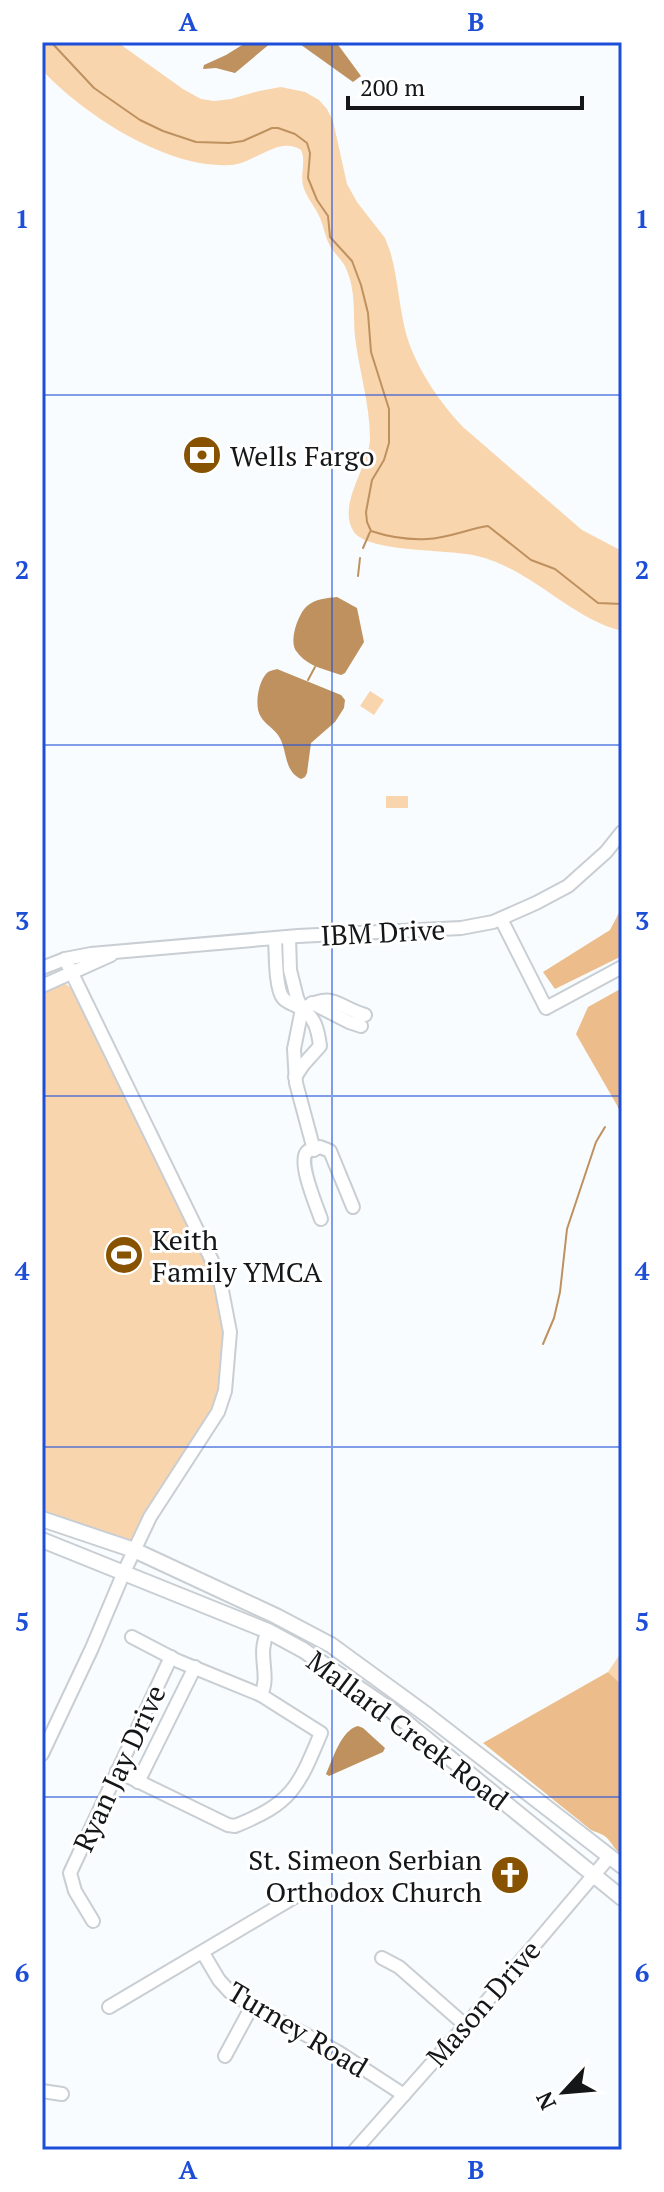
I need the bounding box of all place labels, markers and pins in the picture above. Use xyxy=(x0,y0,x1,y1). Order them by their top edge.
bank icon: Wells Fargo xyxy=(181,434,223,476)
place label: Wells Fargo xyxy=(230,437,375,474)
place label: Keith Family YMCA xyxy=(152,1221,323,1290)
sports icon: Keith Family YMCA xyxy=(103,1234,145,1276)
place label: St. Simeon Serbian Orthodox Church xyxy=(248,1841,482,1910)
church icon: St. Simeon Serbian Orthodox Church xyxy=(489,1854,531,1896)

